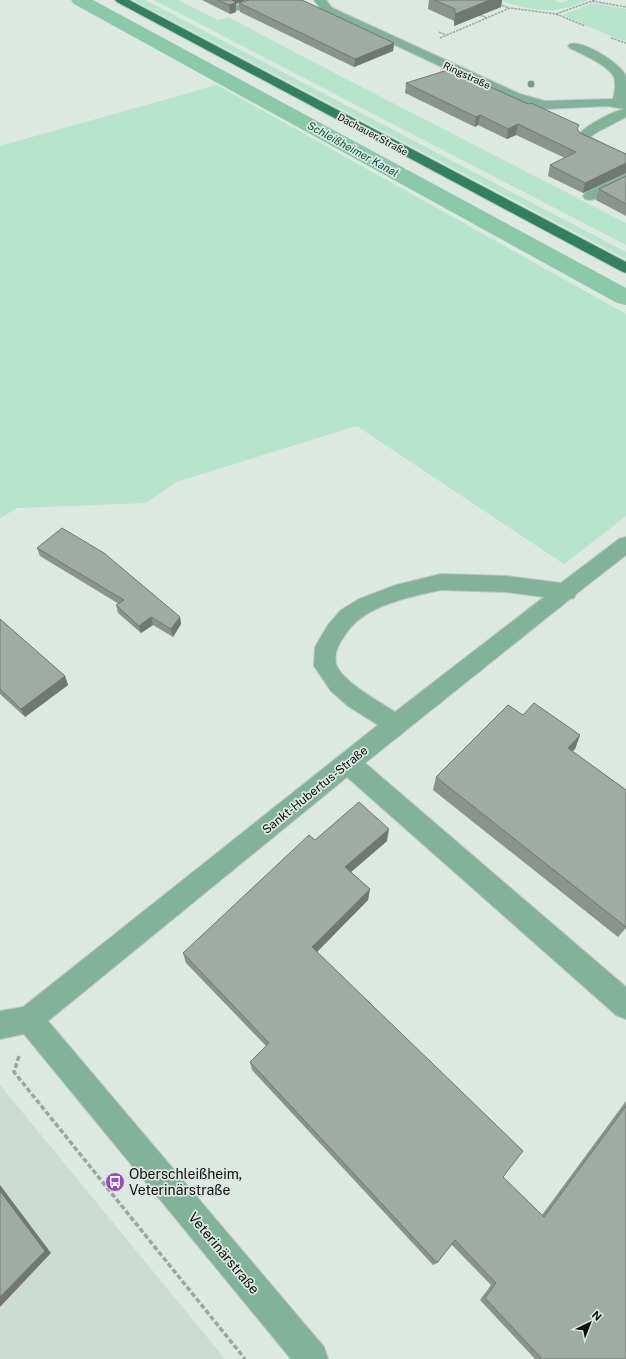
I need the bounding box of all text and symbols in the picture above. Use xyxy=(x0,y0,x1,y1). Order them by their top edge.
street label: Ringstraße xyxy=(441,59,493,91)
street label: Dachauer Straße xyxy=(336,110,411,158)
water label: Schleißheimer Kanal xyxy=(305,119,401,179)
street label: Sankt-Hubertus-Straße xyxy=(259,743,371,837)
place label: Oberschleißheim, Veterinärstraße xyxy=(129,1166,242,1198)
bus stop icon: Oberschleißheim, Veterinärstraße xyxy=(104,1171,126,1193)
street label: Veterinärstraße xyxy=(185,1209,263,1297)
north arrow xyxy=(570,1303,610,1343)
text: N xyxy=(590,1308,604,1323)

